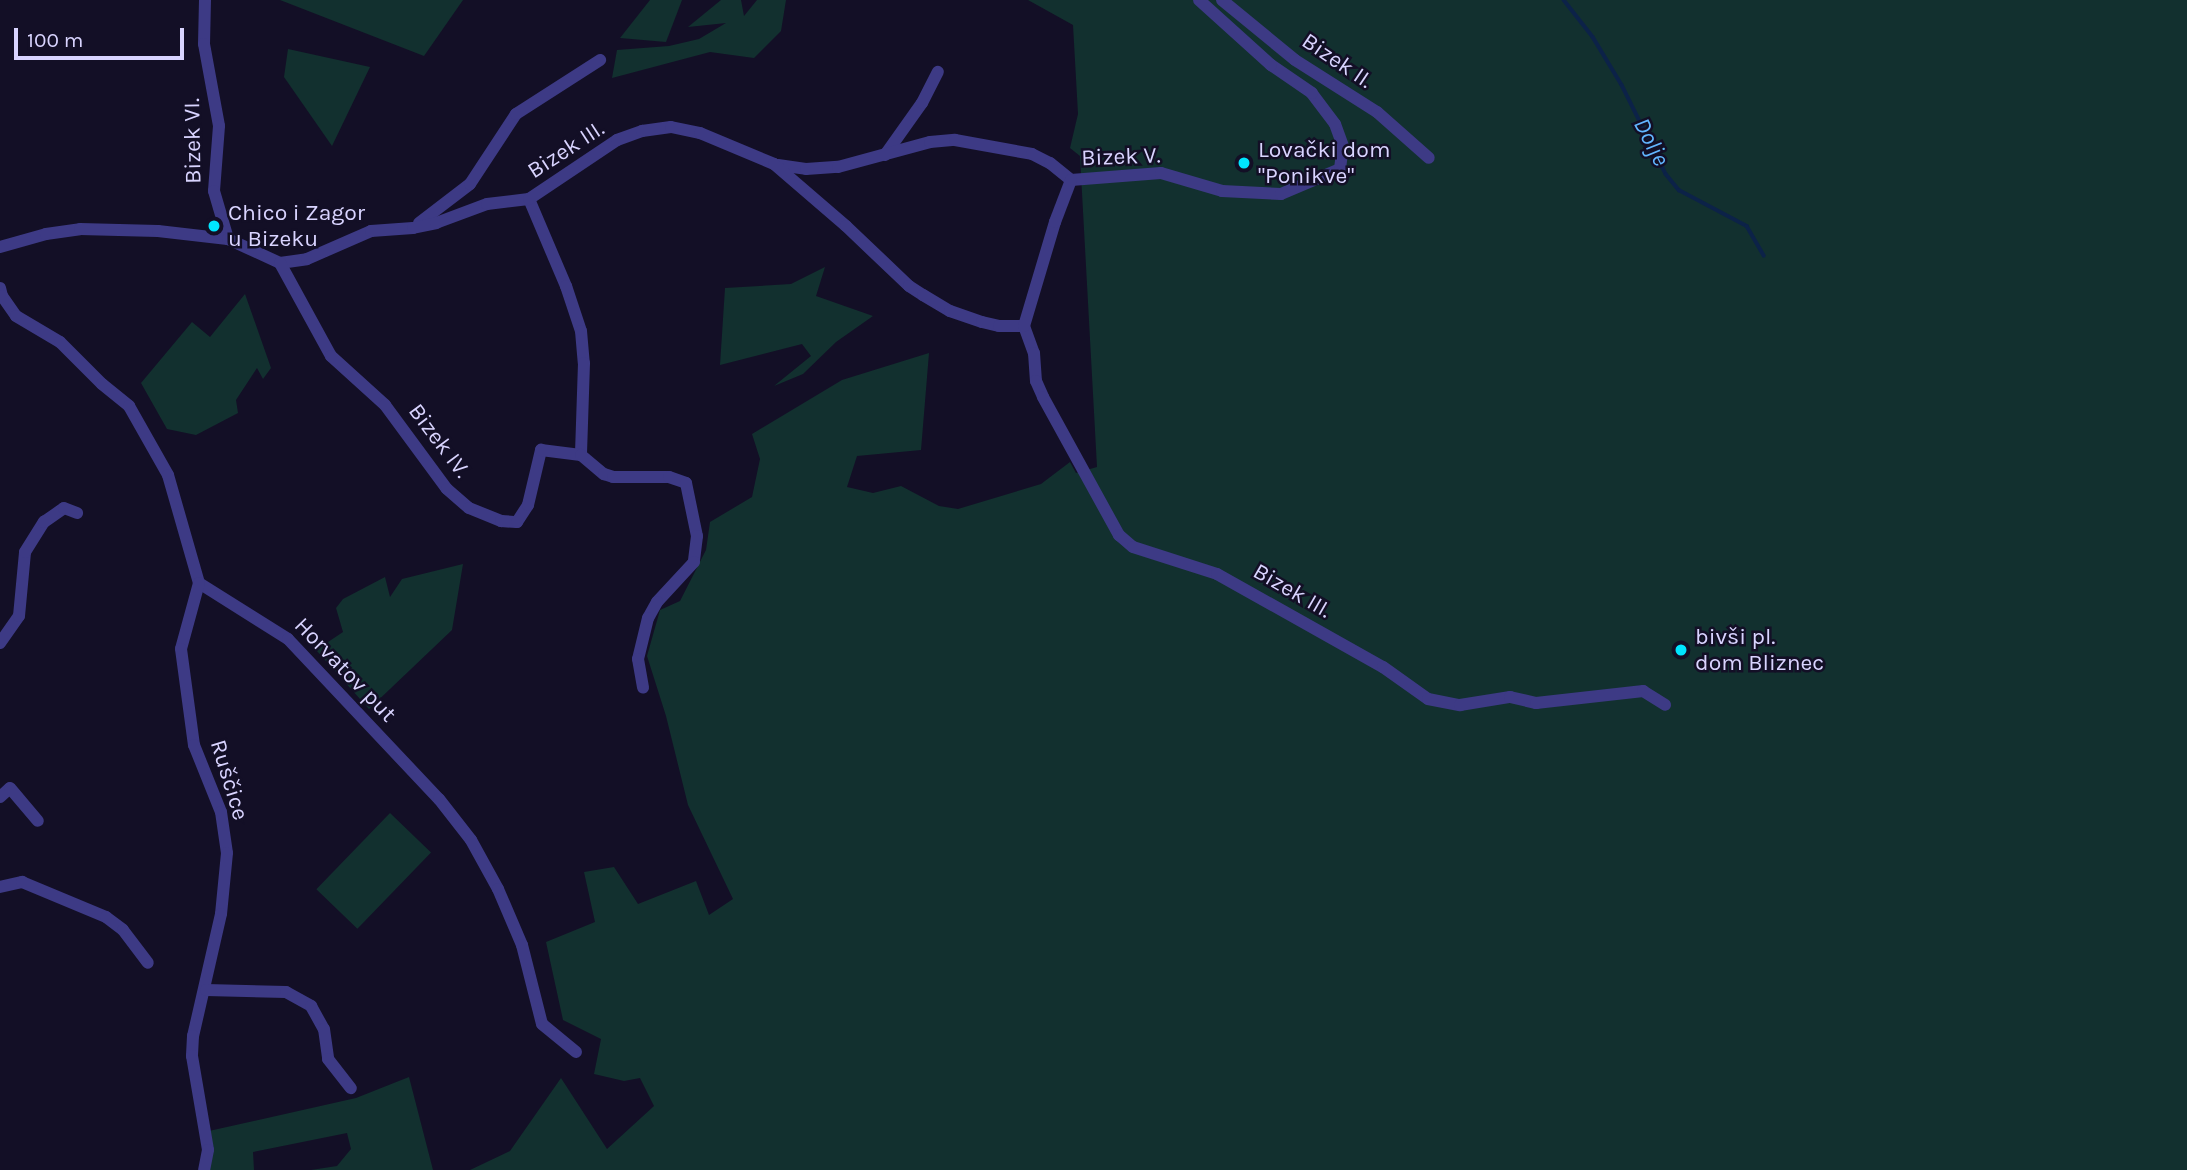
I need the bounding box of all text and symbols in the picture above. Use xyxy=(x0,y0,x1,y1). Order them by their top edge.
scale bar xyxy=(18,14,187,58)
street label: Bizek II. xyxy=(1296,27,1378,95)
text: 100 m xyxy=(27,28,84,52)
street label: Bizek VI. xyxy=(178,98,208,184)
water label: Dolje xyxy=(1627,113,1675,171)
street label: Bizek III. xyxy=(523,115,609,185)
place label: Lovački dom "Ponikve" xyxy=(1258,136,1390,190)
street label: Bizek V. xyxy=(1081,142,1161,172)
marker: Lovački dom "Ponikve" xyxy=(1236,155,1252,171)
place label: Chico i Zagor u Bizeku xyxy=(228,199,365,253)
marker: Chico i Zagor u Bizeku xyxy=(206,218,222,234)
street label: Bizek IV. xyxy=(402,398,476,484)
street label: Bizek III. xyxy=(1248,558,1336,624)
street label: Horvatov put xyxy=(288,612,402,728)
place label: bivši pl. dom Bliznec xyxy=(1695,623,1824,677)
marker: bivši pl. dom Bliznec xyxy=(1673,642,1689,658)
street label: Ruščice xyxy=(204,737,254,823)

